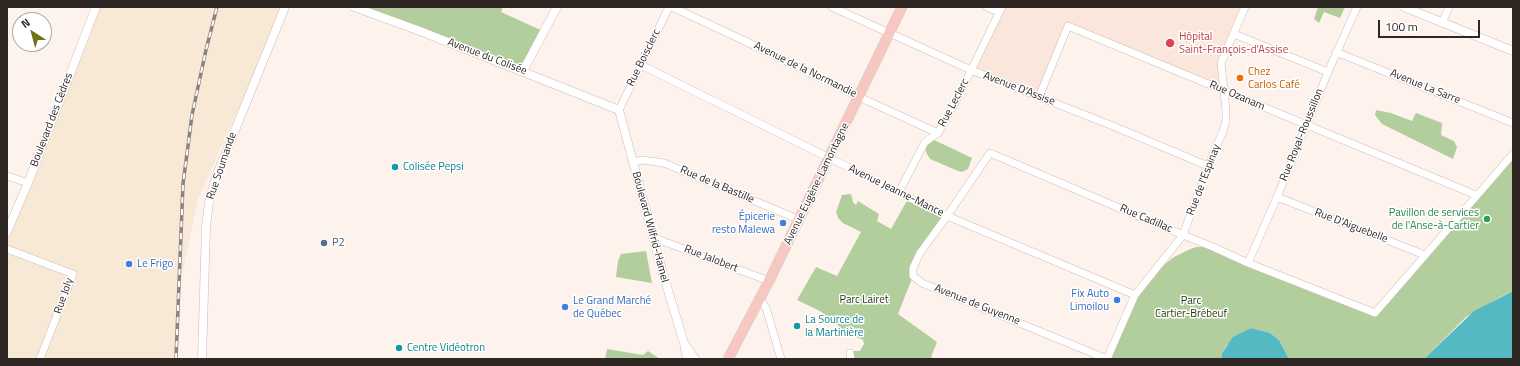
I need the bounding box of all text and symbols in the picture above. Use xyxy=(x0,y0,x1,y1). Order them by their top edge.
north arrow xyxy=(12,12,52,52)
scale bar xyxy=(1380,12,1482,38)
text: N xyxy=(18,14,33,32)
text: 100 m xyxy=(1385,17,1418,36)
street label: Rue Boisclerc xyxy=(624,27,664,89)
place label: Hôpital Saint-François-d'Assise xyxy=(1179,30,1288,56)
street label: Avenue du Colisée xyxy=(446,36,528,78)
marker: Hôpital Saint-François-d'Assise xyxy=(1164,37,1176,49)
street label: Avenue de la Normandie xyxy=(752,39,858,101)
place label: Chez Carlos Café xyxy=(1248,65,1300,91)
street label: Avenue La Sarre xyxy=(1388,67,1462,107)
street label: Avenue D'Assise xyxy=(981,69,1057,109)
street label: Boulevard des Cèdres xyxy=(28,71,76,169)
marker: Chez Carlos Café xyxy=(1235,73,1245,83)
street label: Rue Leclerc xyxy=(936,77,972,129)
street label: Rue Ozanam xyxy=(1207,78,1267,114)
street label: Rue Royal-Roussillon xyxy=(1277,87,1327,183)
street label: Avenue Eugène-Lamontagne xyxy=(782,121,852,247)
street label: Rue Soumande xyxy=(204,131,240,201)
street label: Rue de l'Espinay xyxy=(1184,143,1224,217)
place label: Colisée Pepsi xyxy=(403,160,464,174)
marker: Colisée Pepsi xyxy=(390,162,400,172)
street label: Avenue Jeanne-Mance xyxy=(846,162,946,220)
street label: Rue de la Bastille xyxy=(678,163,756,207)
street label: Boulevard Wilfrid-Hamel xyxy=(629,170,671,284)
street label: Rue Cadillac xyxy=(1118,202,1174,236)
street label: Rue D'Aiguebelle xyxy=(1312,206,1390,246)
place label: Pavillon de services de l'Anse-à-Cartier xyxy=(1389,206,1479,232)
place label: Épicerie resto Malewa xyxy=(712,210,775,236)
marker: Pavillon de services de l'Anse-à-Cartier xyxy=(1482,214,1492,224)
marker: Épicerie resto Malewa xyxy=(778,218,788,228)
place label: P2 xyxy=(332,236,345,250)
marker: P2 xyxy=(319,238,329,248)
street label: Rue Jalobert xyxy=(682,243,740,275)
place label: Le Frigo xyxy=(137,257,173,271)
marker: Le Frigo xyxy=(124,259,134,269)
street label: Rue Joly xyxy=(52,276,76,316)
street label: Avenue de Guyenne xyxy=(932,282,1022,328)
place label: Fix Auto Limoilou xyxy=(1070,287,1109,313)
park label: Parc Lairet xyxy=(839,293,889,307)
place label: Le Grand Marché de Québec xyxy=(573,294,651,320)
park label: Parc Cartier-Brébeuf xyxy=(1155,294,1227,320)
marker: Fix Auto Limoilou xyxy=(1112,295,1122,305)
marker: Le Grand Marché de Québec xyxy=(560,302,570,312)
place label: La Source de la Martinière xyxy=(805,313,864,339)
marker: La Source de la Martinière xyxy=(792,321,802,331)
place label: Centre Vidéotron xyxy=(407,341,485,355)
marker: Centre Vidéotron xyxy=(394,343,404,353)

